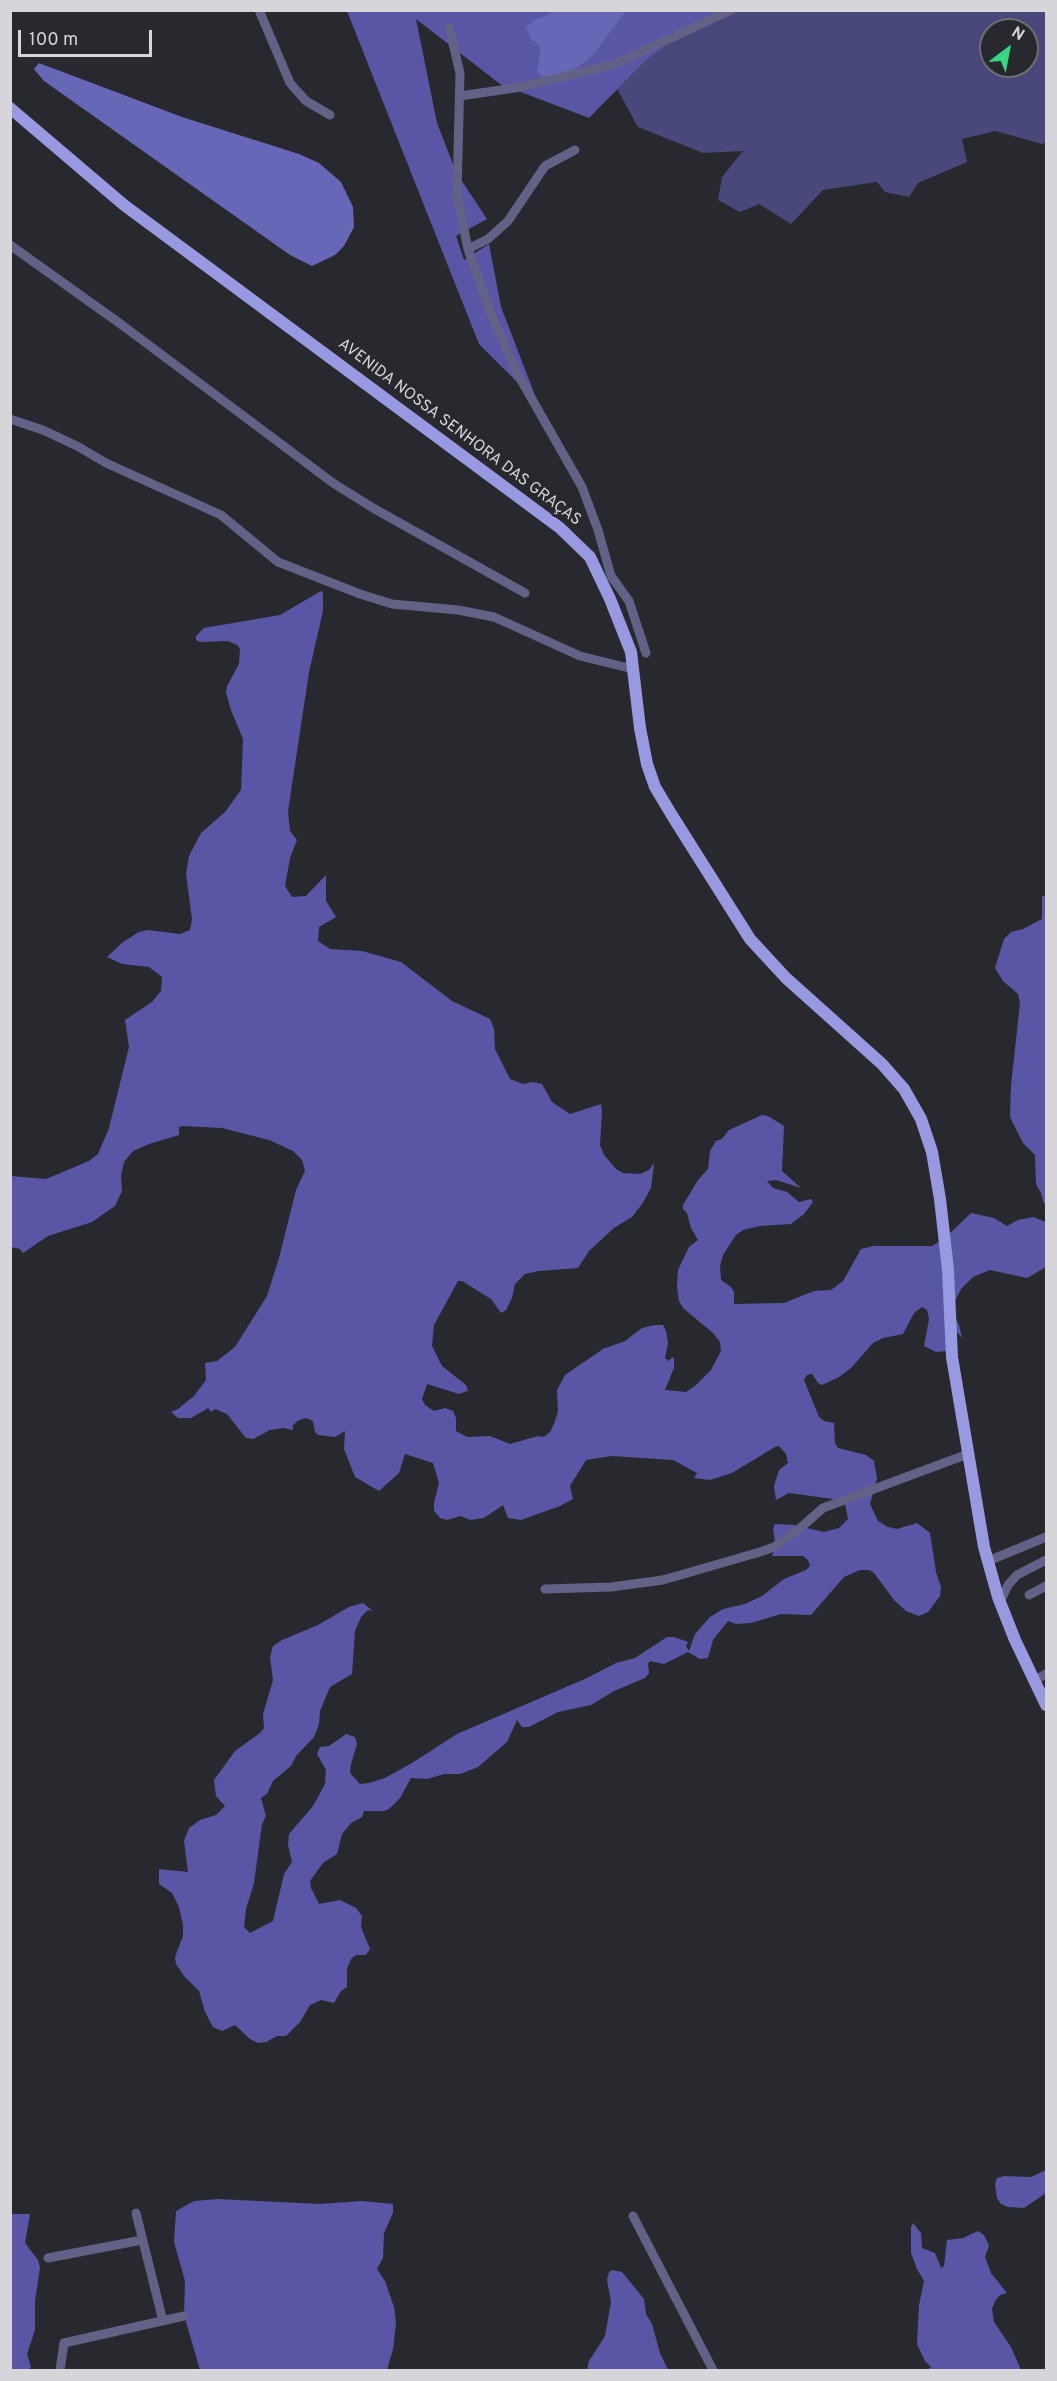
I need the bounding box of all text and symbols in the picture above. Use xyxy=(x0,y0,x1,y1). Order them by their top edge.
scale bar xyxy=(21,18,154,56)
north arrow xyxy=(979,18,1039,78)
text: N xyxy=(1007,23,1028,46)
text: 100 m xyxy=(29,29,78,52)
street label: AVENIDA NOSSA SENHORA DAS GRAÇAS xyxy=(334,335,584,531)

